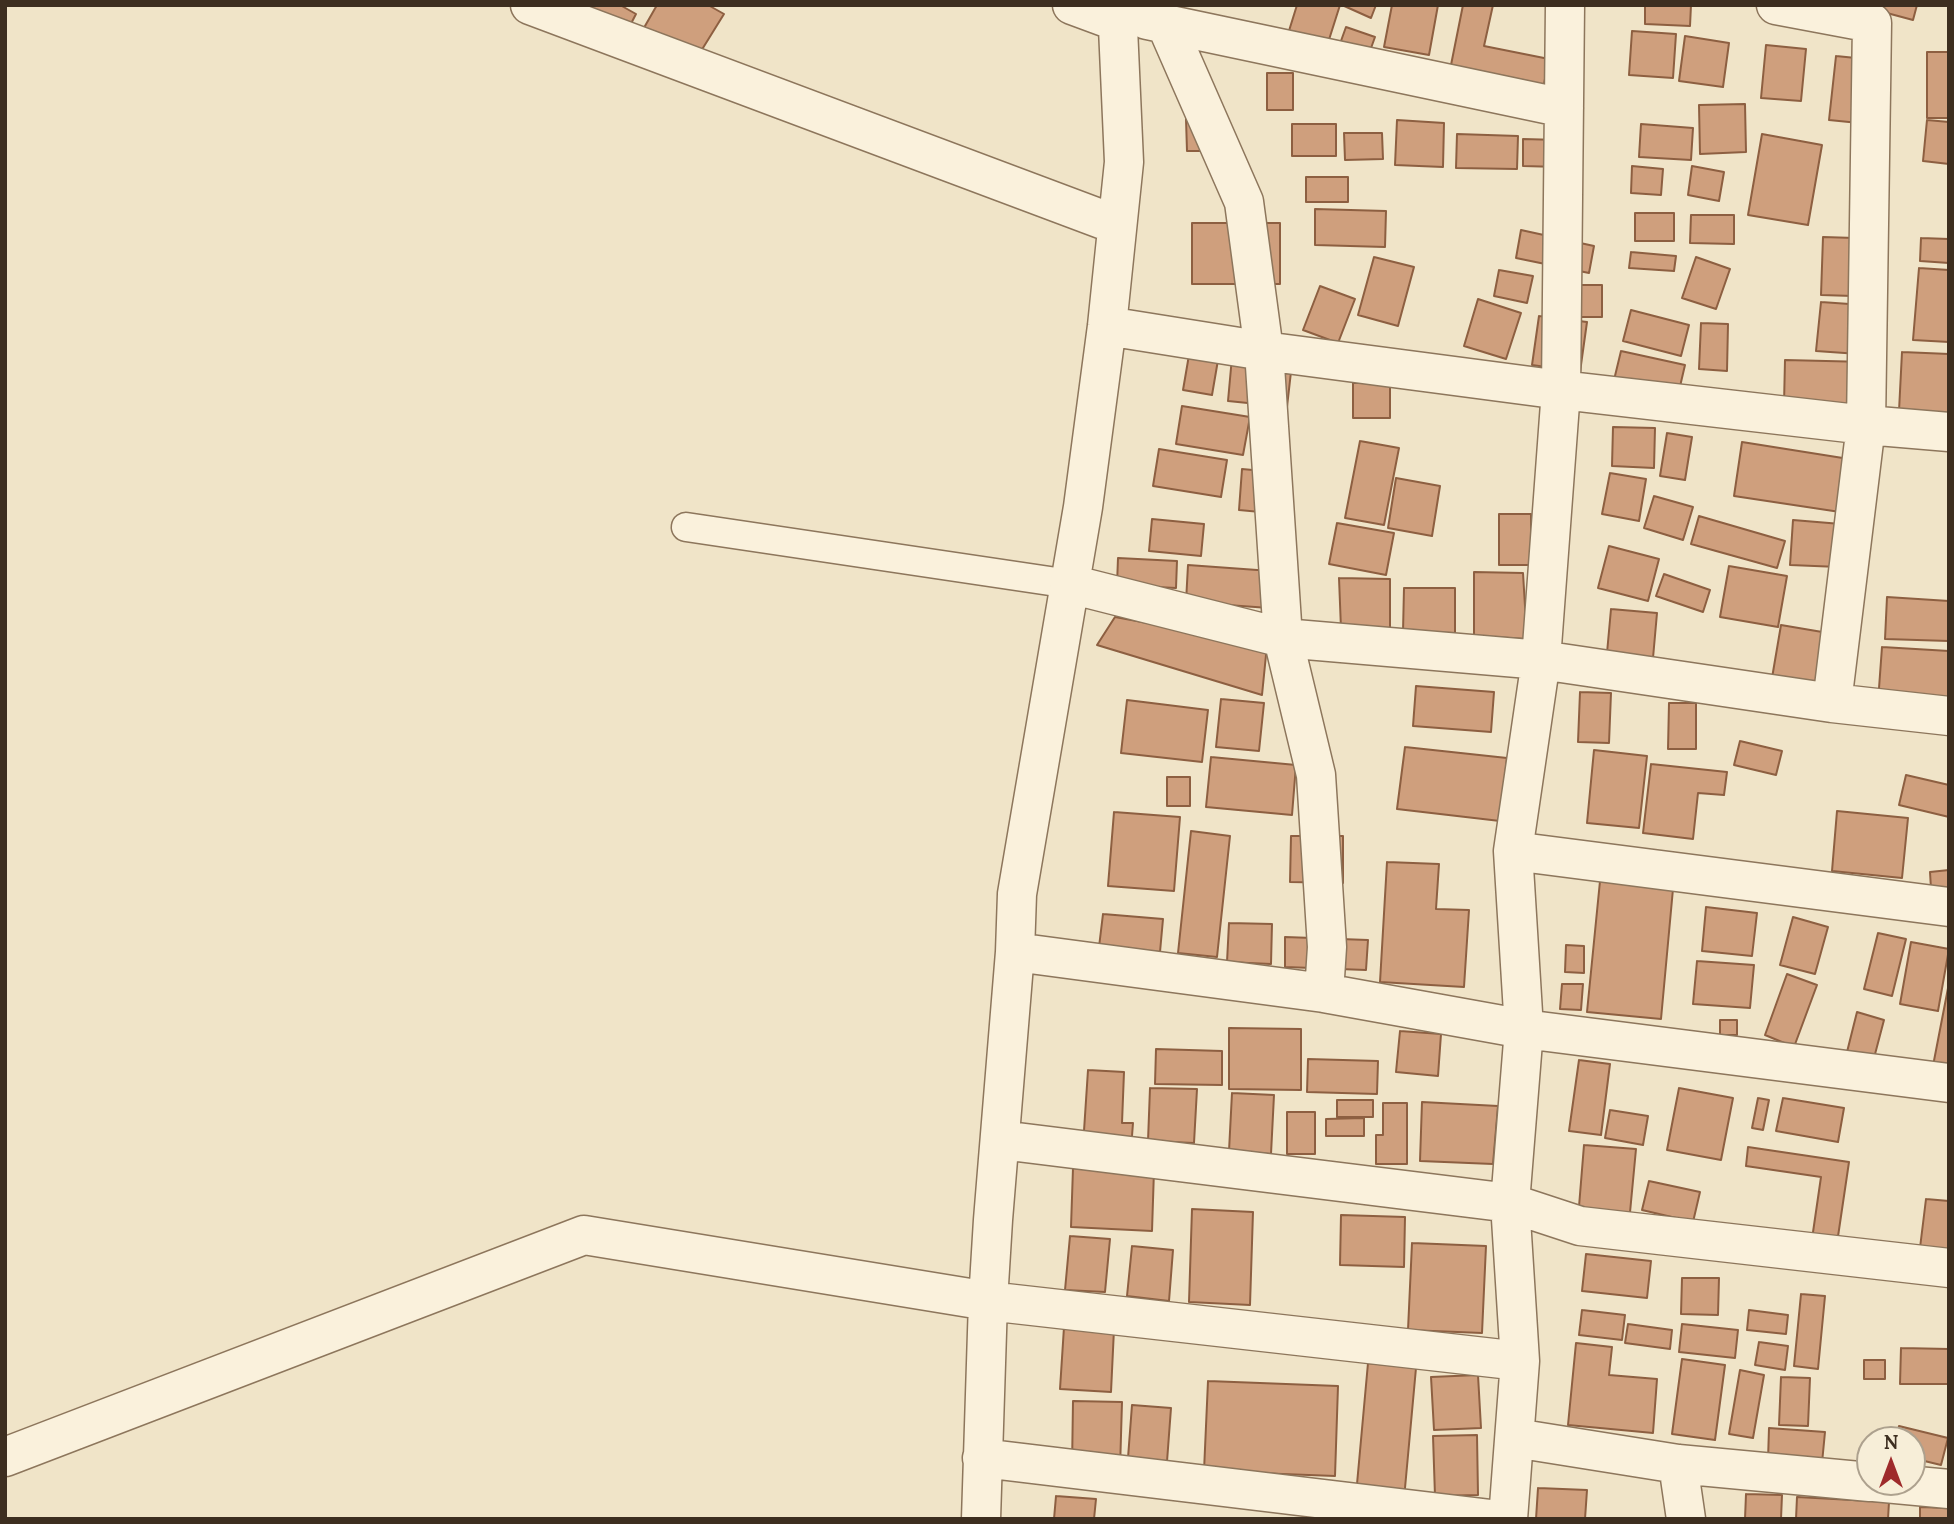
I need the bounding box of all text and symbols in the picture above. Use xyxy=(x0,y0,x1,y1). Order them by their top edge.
north arrow xyxy=(1856,1426,1926,1496)
text: N xyxy=(1884,1430,1898,1454)

